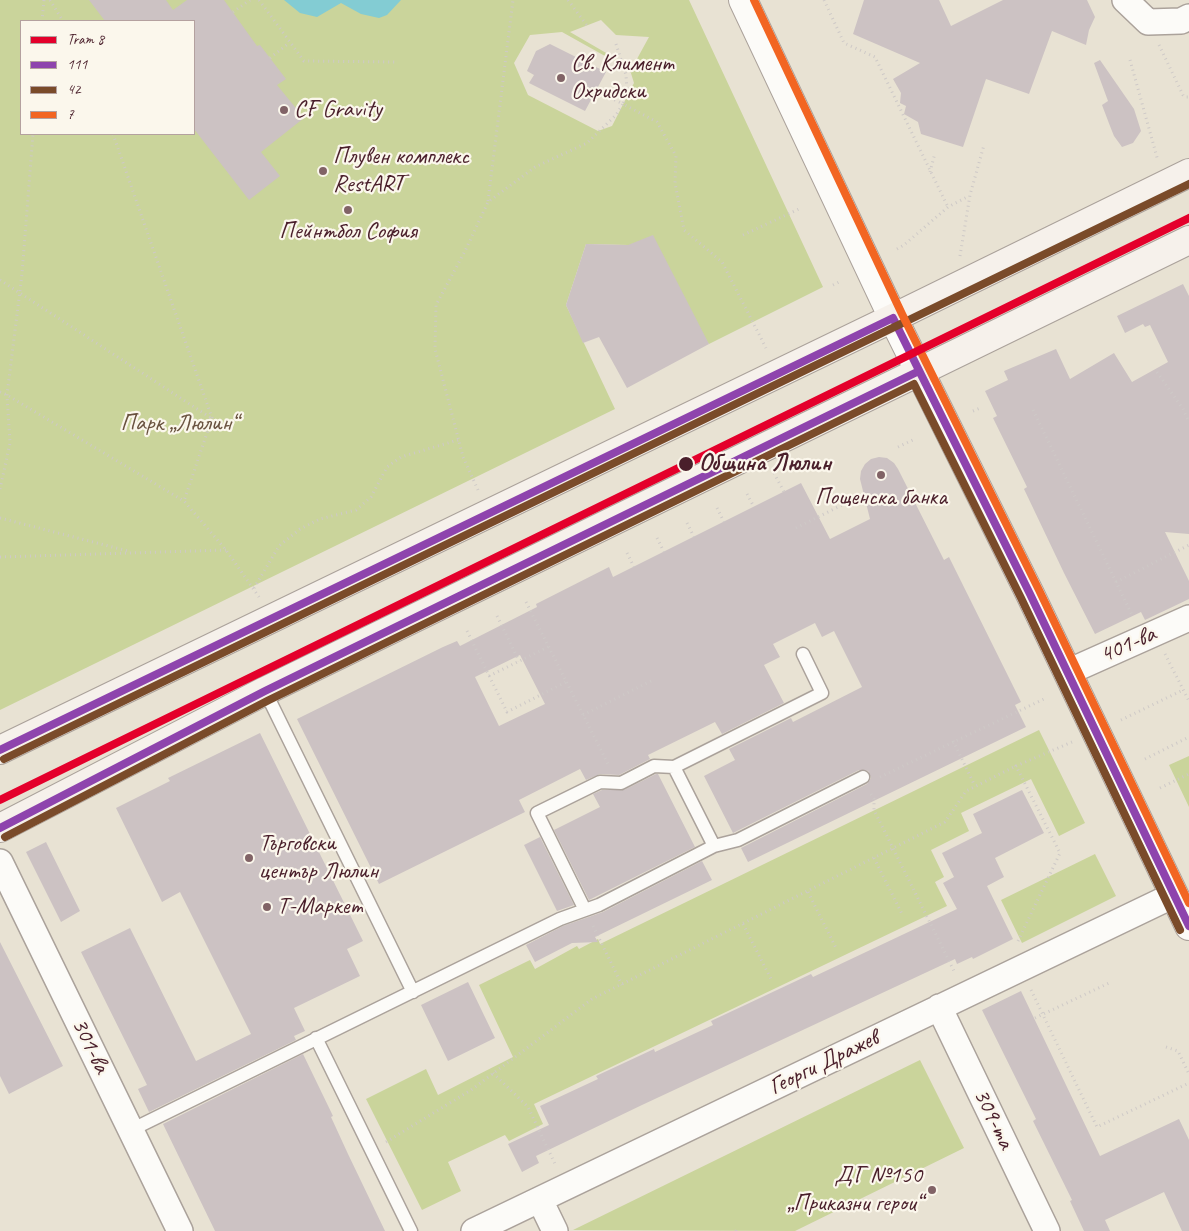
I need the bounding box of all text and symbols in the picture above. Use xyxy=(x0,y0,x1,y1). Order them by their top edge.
legend xyxy=(20,20,195,135)
text: Tram 8 xyxy=(67,30,104,49)
place label: Св. Климент Охридски xyxy=(571,50,673,106)
text: 111 xyxy=(67,55,87,74)
marker: Св. Климент Охридски xyxy=(555,72,567,84)
text: 42 xyxy=(67,80,81,99)
place label: CF Gravity xyxy=(294,96,382,124)
marker: CF Gravity xyxy=(278,104,290,116)
text: 7 xyxy=(67,105,74,124)
place label: Плувен комплекс RestART xyxy=(333,143,469,199)
marker: Плувен комплекс RestART xyxy=(317,165,329,177)
marker: Пейнтбол София xyxy=(342,204,354,216)
place label: Пейнтбол София xyxy=(279,218,417,246)
park label: Парк „Люлин“ xyxy=(121,410,237,438)
place label: Община Люлин xyxy=(699,450,831,478)
marker: Община Люлин xyxy=(677,455,695,473)
marker: Пощенска банка xyxy=(875,469,887,481)
place label: Пощенска банка xyxy=(815,484,947,512)
street label: 401-ва xyxy=(1096,620,1160,670)
place label: Търговски център Люлин xyxy=(259,830,378,886)
marker: Търговски център Люлин xyxy=(243,852,255,864)
place label: Т-Маркет xyxy=(277,893,363,921)
marker: Т-Маркет xyxy=(261,901,273,913)
street label: 301-ва xyxy=(64,1014,116,1078)
street label: Георги Дражев xyxy=(765,1024,883,1102)
street label: 309-та xyxy=(966,1084,1020,1154)
place label: ДГ №150 „Приказни герои“ xyxy=(787,1162,922,1218)
marker: ДГ №150 „Приказни герои“ xyxy=(926,1184,938,1196)

